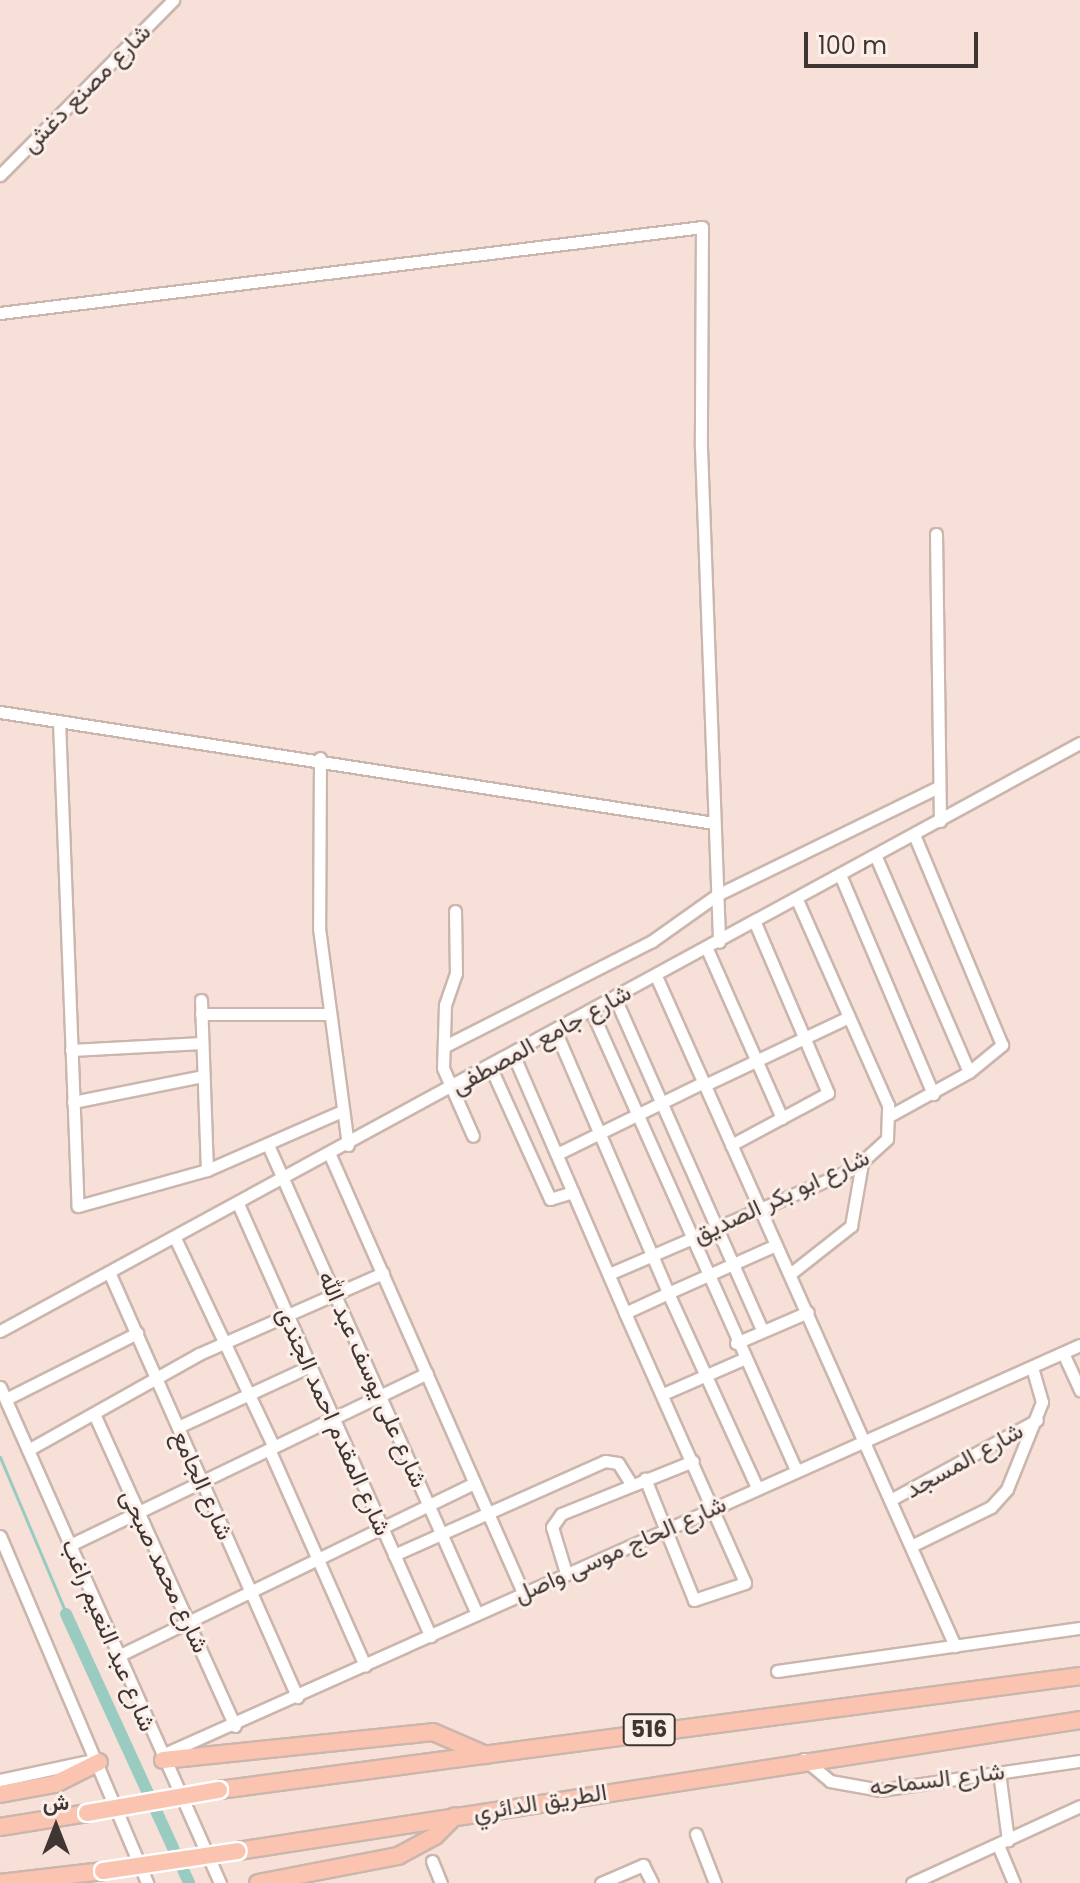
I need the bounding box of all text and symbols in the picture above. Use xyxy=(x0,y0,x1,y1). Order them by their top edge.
scale bar xyxy=(808,16,982,66)
street label: شارع مصنع دغش xyxy=(15,17,157,159)
text: 100 m xyxy=(818,29,887,62)
street label: شارع جامع المصطفى xyxy=(446,978,636,1100)
street label: شارع ابو بكر الصديق xyxy=(688,1143,874,1249)
street label: شارع على يوسف عبد الله xyxy=(312,1266,434,1492)
street label: شارع المقدم احمد الجندى xyxy=(271,1302,397,1540)
street label: شارع المسجد xyxy=(900,1416,1028,1504)
street label: شارع الجامع xyxy=(166,1426,240,1544)
street label: شارع محمد صبحى xyxy=(115,1485,215,1657)
street label: شارع الحاج موسى واصل xyxy=(510,1489,730,1609)
street label: شارع عبد النعيم راغب xyxy=(55,1534,163,1736)
road number: 516 xyxy=(621,1712,677,1748)
street label: شارع السماحه xyxy=(868,1756,1006,1802)
street label: الطريق الدائري xyxy=(471,1777,609,1827)
north arrow xyxy=(16,1787,96,1867)
text: ش xyxy=(43,1787,69,1818)

